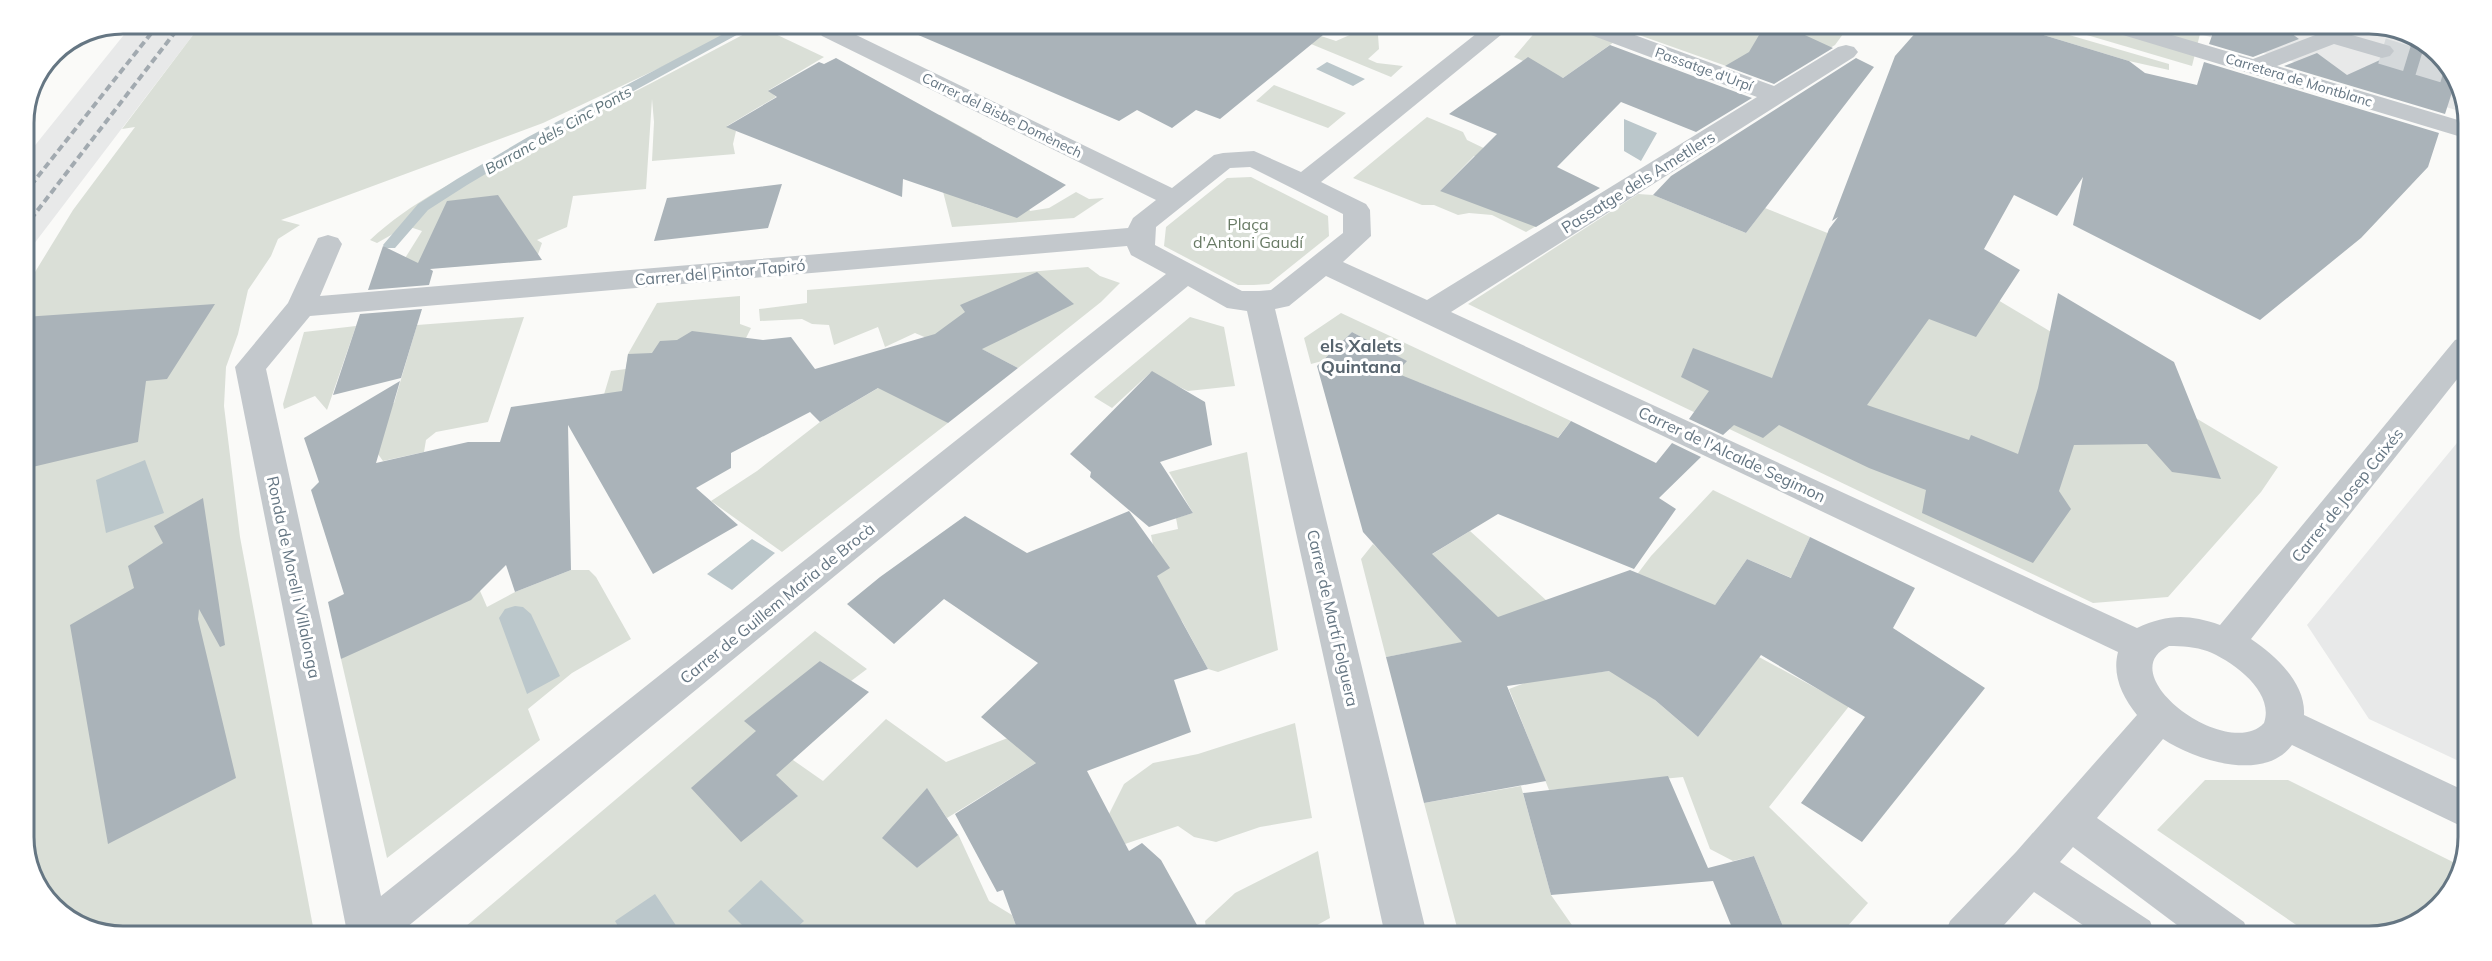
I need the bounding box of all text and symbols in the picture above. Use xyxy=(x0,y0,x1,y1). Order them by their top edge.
street label: Passatge d'Urpí xyxy=(1653,43,1756,95)
street label: Carretera de Montblanc xyxy=(2223,49,2375,111)
street label: Carrer del Bisbe Domènech xyxy=(919,68,1085,162)
water label: Barranc dels Cinc Ponts xyxy=(481,82,635,178)
street label: Passatge dels Ametllers xyxy=(1557,126,1719,238)
park label: Plaça d'Antoni Gaudí xyxy=(1193,214,1304,252)
street label: Carrer del Pintor Tapiró xyxy=(634,255,806,289)
district label: els Xalets Quintana xyxy=(1320,334,1402,378)
street label: Carrer de l'Alcalde Segimon xyxy=(1635,402,1829,506)
street label: Carrer de Josep Caixés xyxy=(2287,424,2407,566)
street label: Ronda de Morell i Villalonga xyxy=(263,474,325,680)
street label: Carrer de Guillem Maria de Brocà xyxy=(676,518,878,688)
street label: Carrer de Martí Folguera xyxy=(1303,528,1363,708)

